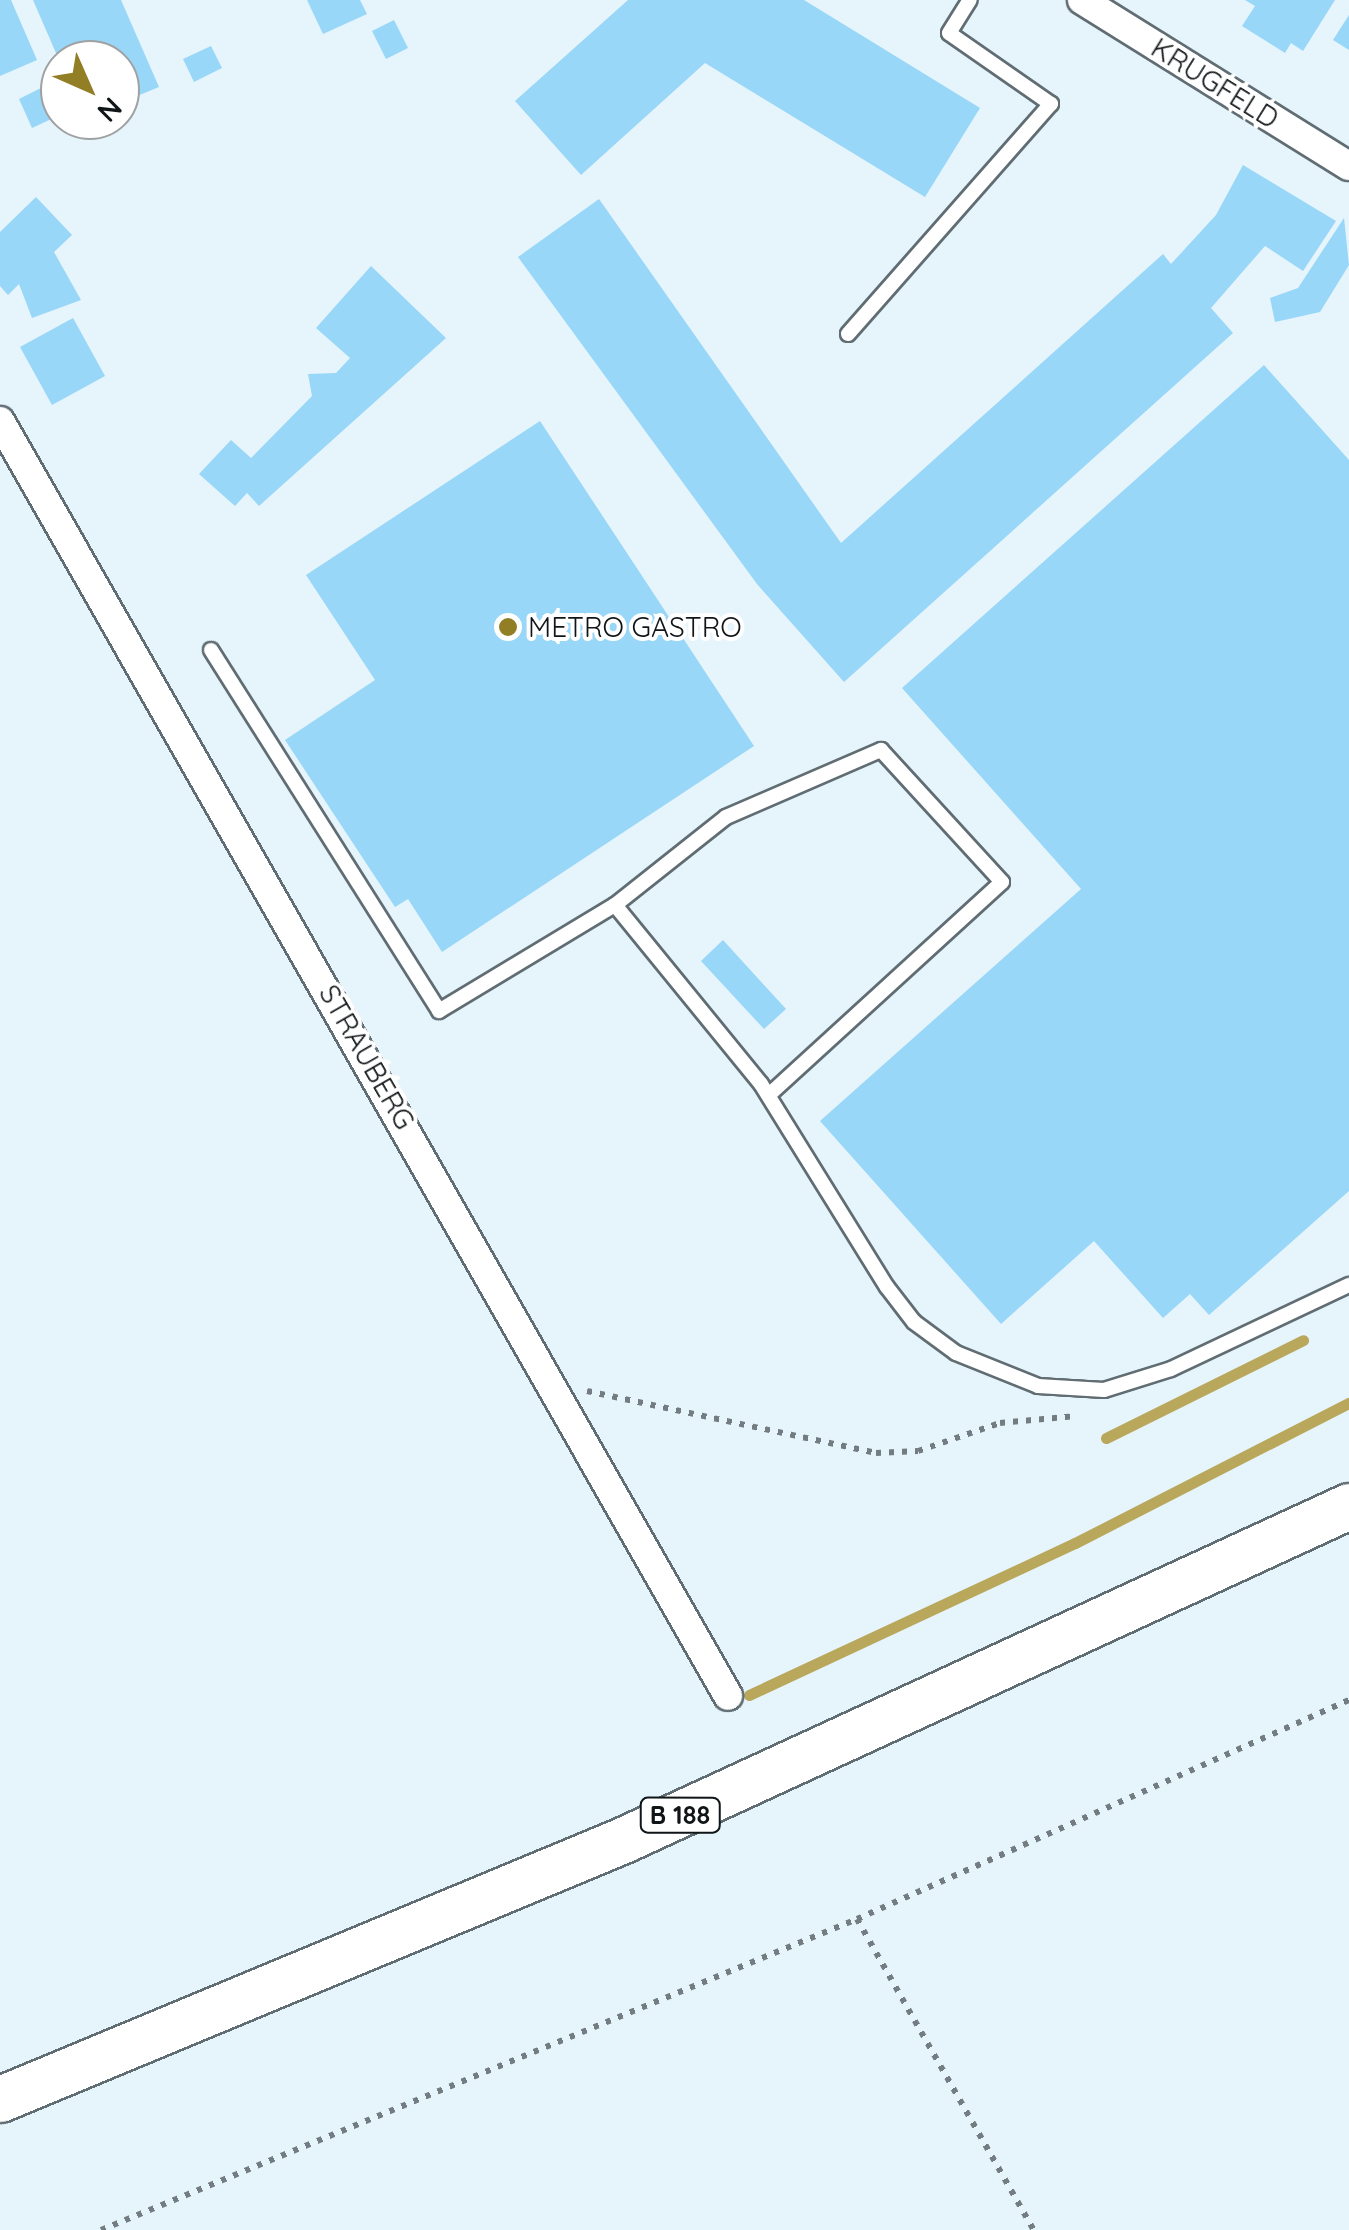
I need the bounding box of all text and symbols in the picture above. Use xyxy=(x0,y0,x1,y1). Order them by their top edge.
street label: KRUGFELD xyxy=(1145,31,1285,135)
north arrow xyxy=(40,40,140,140)
text: N xyxy=(90,90,130,130)
place label: METRO GASTRO xyxy=(528,610,742,644)
marker: METRO GASTRO xyxy=(497,616,519,638)
street label: STRAUBERG xyxy=(312,979,422,1135)
road number: B 188 xyxy=(638,1795,722,1835)

